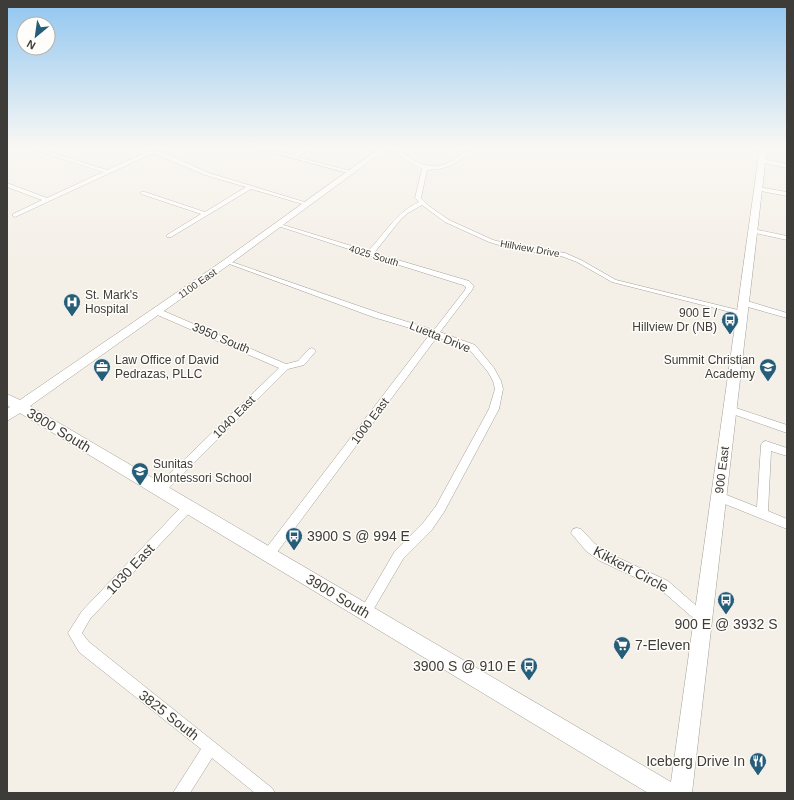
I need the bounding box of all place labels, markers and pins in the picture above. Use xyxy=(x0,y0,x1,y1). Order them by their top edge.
place label: St. Mark's Hospital xyxy=(85,288,138,316)
hospital icon: St. Mark's Hospital xyxy=(62,292,82,317)
place label: 900 E / Hillview Dr (NB) xyxy=(632,306,718,334)
bus stop icon: 900 E / Hillview Dr (NB) xyxy=(720,310,740,335)
place label: Law Office of David Pedrazas, PLLC xyxy=(115,353,219,381)
place label: Summit Christian Academy xyxy=(664,353,755,381)
office icon: Law Office of David Pedrazas, PLLC xyxy=(92,357,112,382)
school or university icon: Summit Christian Academy xyxy=(758,357,778,382)
place label: Sunitas Montessori School xyxy=(153,457,252,485)
school or university icon: Sunitas Montessori School xyxy=(130,461,150,486)
bus stop icon: 3900 S @ 994 E xyxy=(284,526,304,551)
place label: 3900 S @ 994 E xyxy=(307,528,410,544)
bus stop icon: 900 E @ 3932 S xyxy=(716,590,736,615)
place label: 900 E @ 3932 S xyxy=(675,616,777,632)
supermarket icon: 7-Eleven xyxy=(612,635,632,660)
place label: 7-Eleven xyxy=(635,637,690,653)
bus stop icon: 3900 S @ 910 E xyxy=(519,656,539,681)
place label: 3900 S @ 910 E xyxy=(413,658,516,674)
restaurant icon: Iceberg Drive In xyxy=(748,751,768,776)
place label: Iceberg Drive In xyxy=(646,753,745,769)

